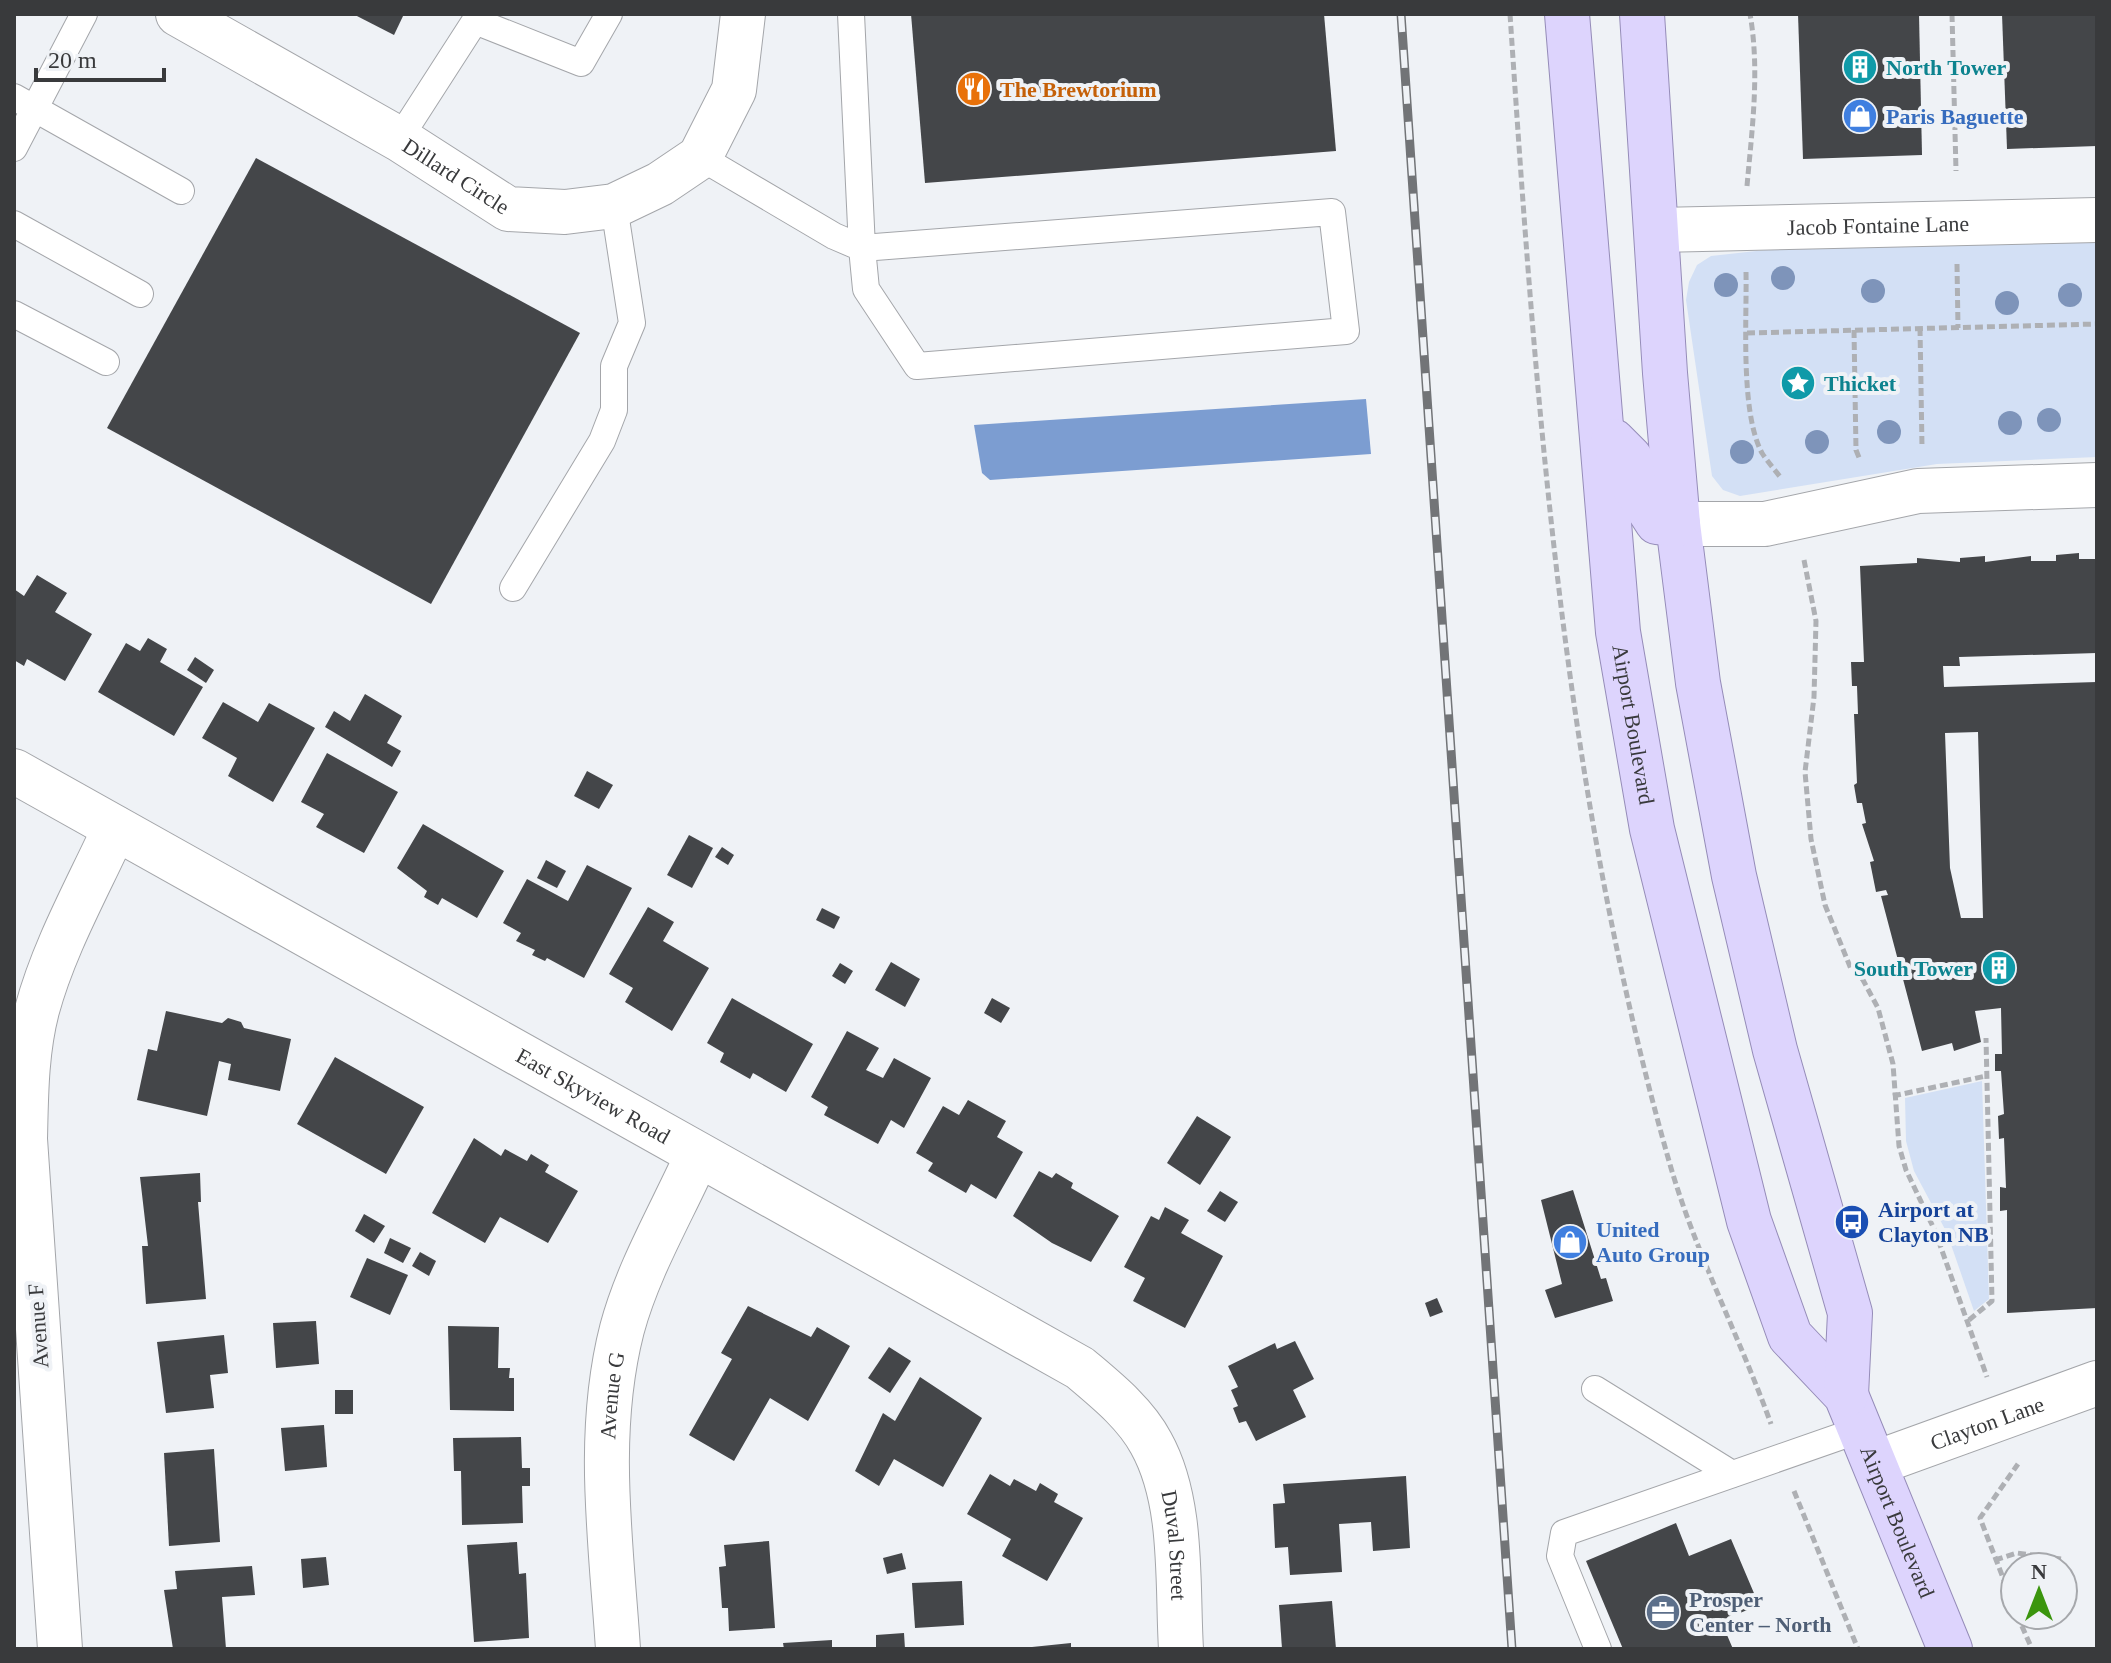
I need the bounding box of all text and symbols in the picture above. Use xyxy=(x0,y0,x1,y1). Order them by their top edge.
scale bar xyxy=(36,32,164,82)
text: 20 m xyxy=(48,47,97,73)
building icon: North Tower xyxy=(1841,48,1879,86)
place label: North Tower xyxy=(1886,55,2007,80)
restaurant icon: The Brewtorium xyxy=(955,70,993,108)
place label: The Brewtorium xyxy=(1000,77,1157,102)
shop icon: Paris Baguette xyxy=(1841,97,1879,135)
place label: Paris Baguette xyxy=(1886,104,2024,129)
street label: Dillard Circle xyxy=(398,132,514,219)
street label: Jacob Fontaine Lane xyxy=(1787,210,1969,240)
place icon: Thicket xyxy=(1779,364,1817,402)
place label: Thicket xyxy=(1824,371,1897,396)
street label: Airport Boulevard xyxy=(1608,643,1660,806)
building icon: South Tower xyxy=(1980,949,2018,987)
place label: South Tower xyxy=(1854,956,1973,981)
street label: East Skyview Road xyxy=(512,1042,675,1148)
place label: Airport at Clayton NB xyxy=(1878,1197,1989,1247)
bus stop icon: Airport at Clayton NB xyxy=(1833,1203,1871,1241)
place label: United Auto Group xyxy=(1596,1217,1710,1267)
shop icon: United Auto Group xyxy=(1551,1223,1589,1261)
street label: Avenue F xyxy=(23,1283,53,1369)
street label: Avenue G xyxy=(595,1350,629,1440)
street label: Clayton Lane xyxy=(1927,1391,2047,1455)
street label: Airport Boulevard xyxy=(1856,1442,1940,1601)
street label: Duval Street xyxy=(1157,1488,1192,1601)
north arrow xyxy=(1999,1551,2079,1631)
text: N xyxy=(2031,1559,2047,1584)
place label: Prosper Center – North xyxy=(1689,1587,1832,1637)
office icon: Prosper Center – North xyxy=(1644,1593,1682,1631)

